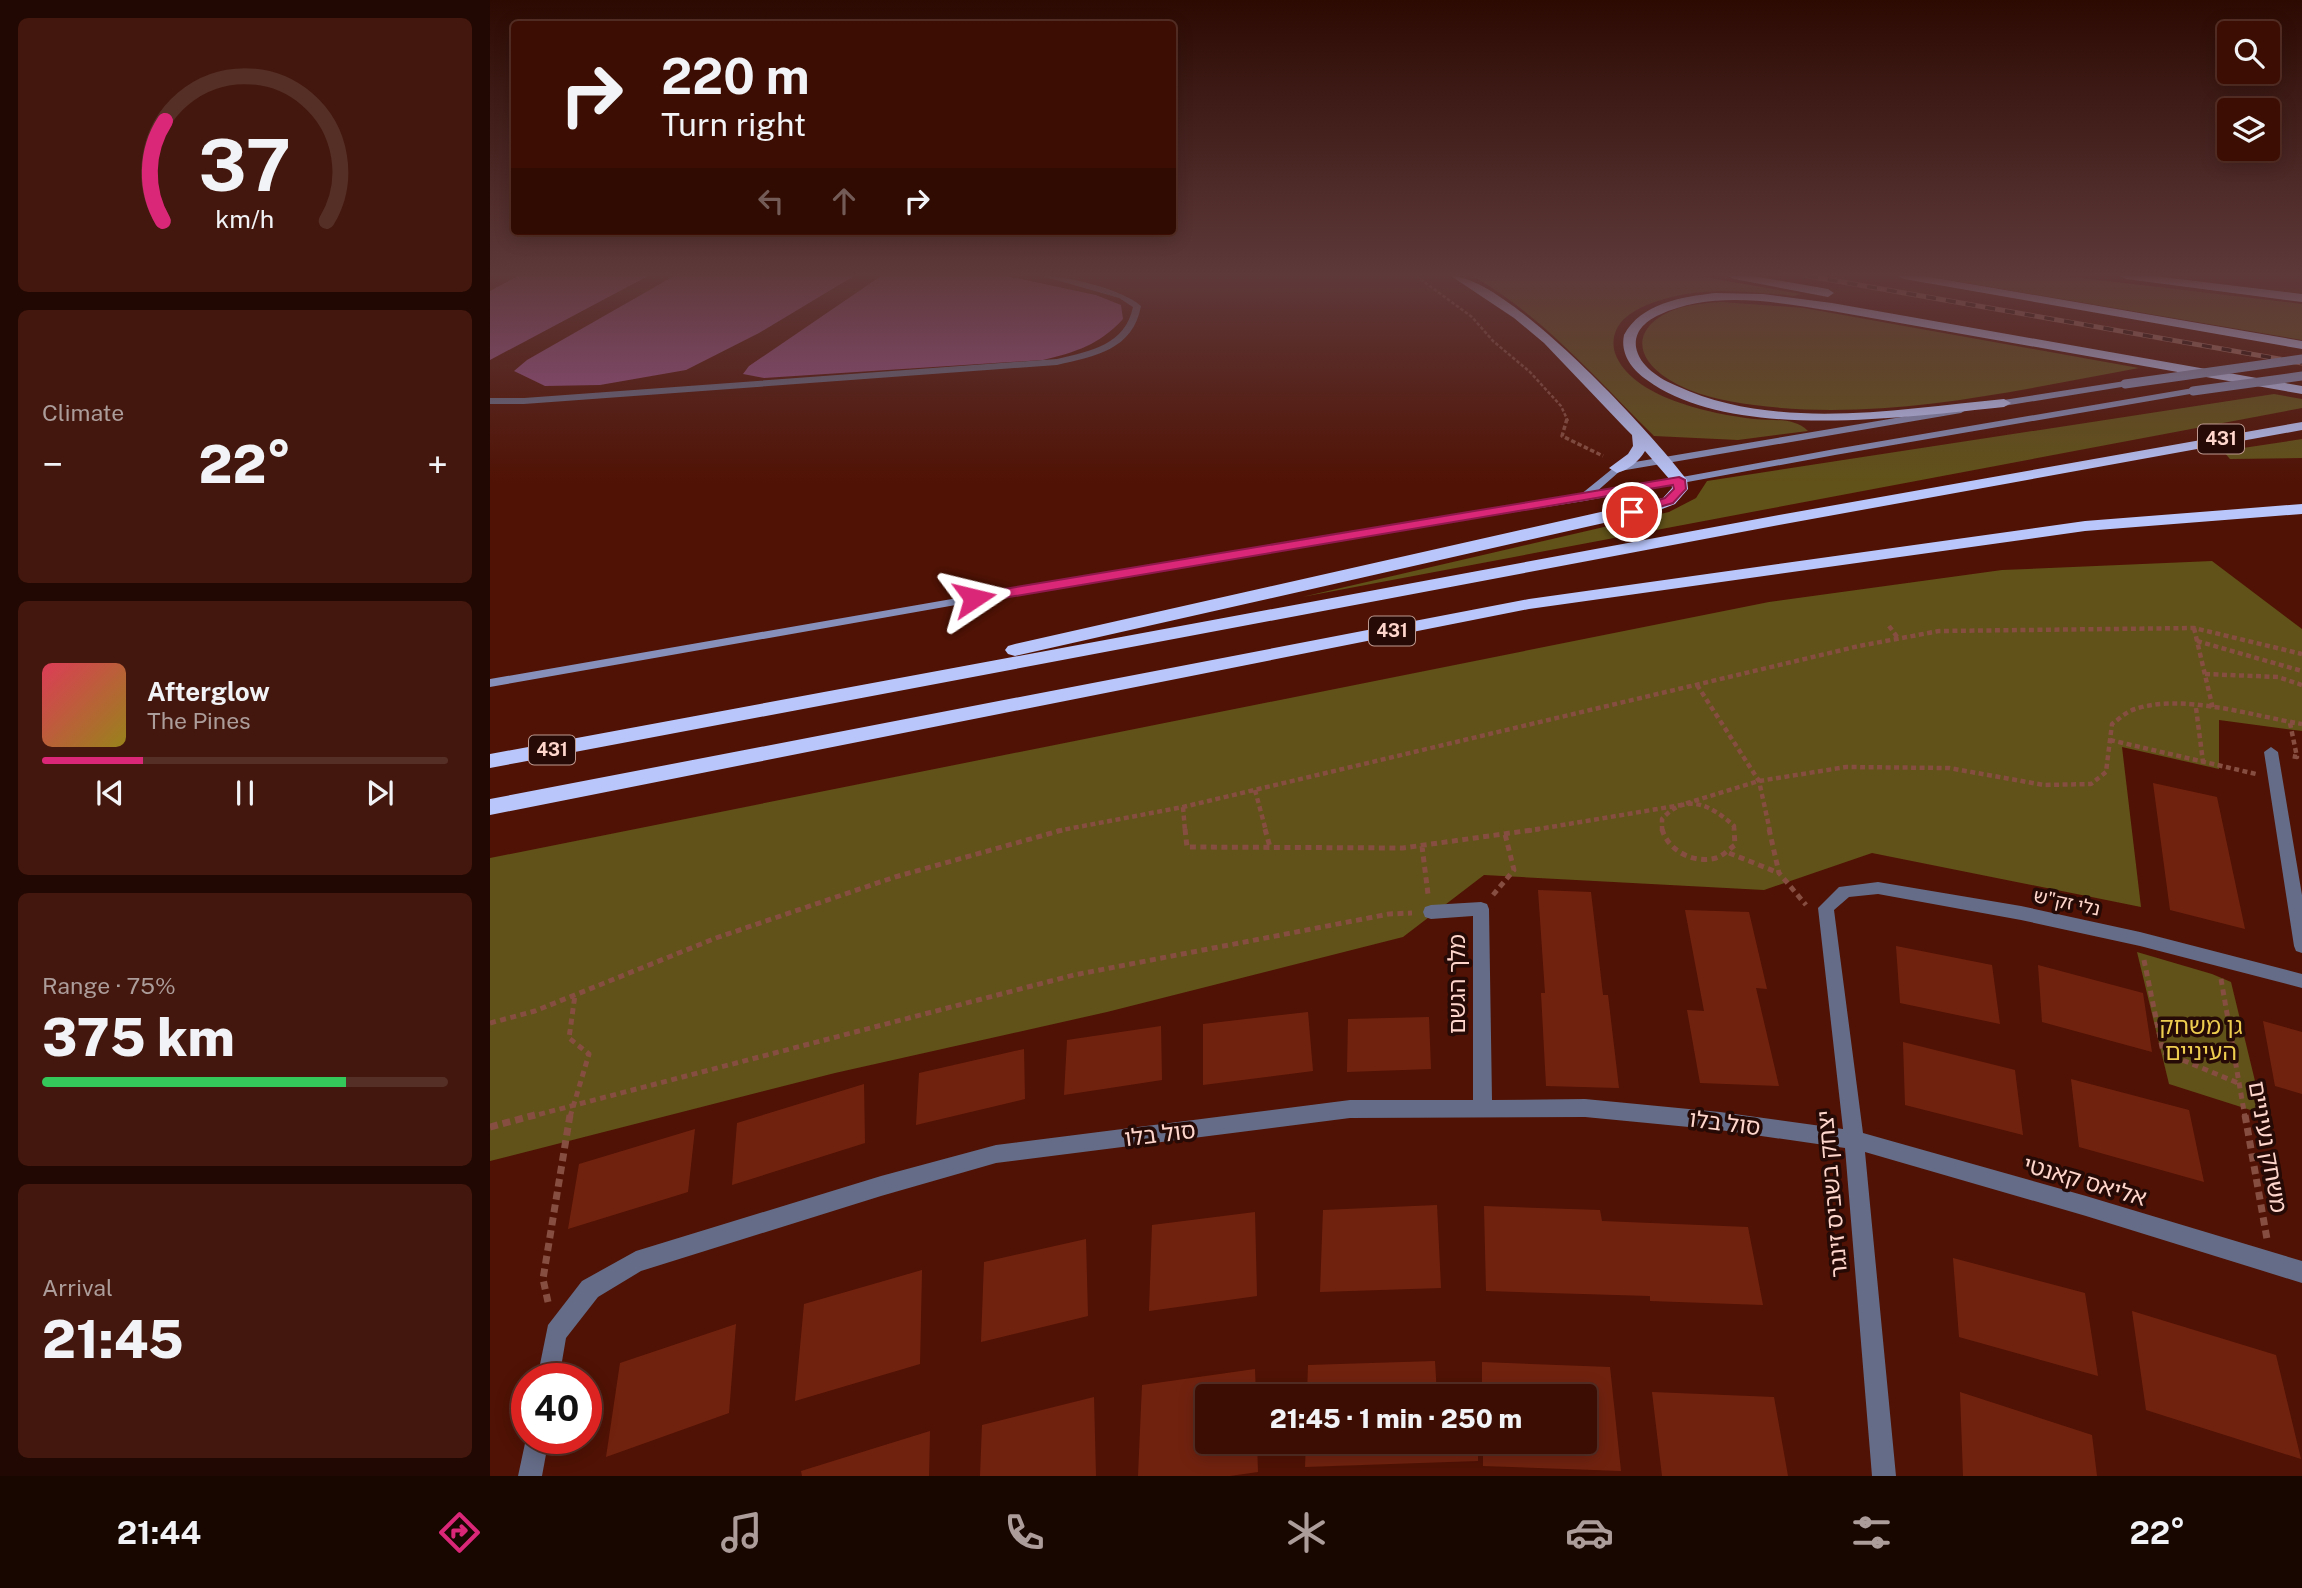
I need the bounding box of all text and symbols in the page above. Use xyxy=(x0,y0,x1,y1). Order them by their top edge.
map controls xyxy=(2217,21,2280,161)
button: search xyxy=(2217,21,2280,84)
text: 220 m xyxy=(661,47,810,105)
icon: right xyxy=(546,49,637,140)
button: layers xyxy=(2217,98,2280,161)
text: Turn right xyxy=(661,106,806,143)
text: 37 xyxy=(199,122,291,207)
icon: left xyxy=(752,182,790,220)
icon: ahead xyxy=(825,182,863,220)
icon: right xyxy=(898,182,936,220)
text: km/h xyxy=(216,204,274,234)
text: Climate xyxy=(42,399,124,426)
road number: 431 xyxy=(2198,424,2244,454)
text: 22° xyxy=(199,434,291,495)
text: − xyxy=(42,442,63,487)
text: + xyxy=(427,442,448,487)
pin xyxy=(1602,482,1662,542)
icon: arrive xyxy=(1613,493,1651,531)
position arrow xyxy=(937,561,1011,635)
road number: 431 xyxy=(1369,616,1415,646)
text: Afterglow xyxy=(147,676,270,707)
text: The Pines xyxy=(147,707,251,734)
road number: 431 xyxy=(529,736,575,764)
icon: previous xyxy=(91,774,129,812)
icon: pause xyxy=(226,774,264,812)
icon: next xyxy=(361,774,399,812)
street label: נלי זק"ש xyxy=(2032,884,2102,920)
street label: מלך הגשם xyxy=(1443,934,1470,1034)
text: Range · 75% xyxy=(42,972,176,999)
text: 375 km xyxy=(42,1007,235,1068)
park label: גן משחק העיניים xyxy=(2159,1012,2243,1065)
street label: משחק נעיניים xyxy=(2244,1079,2293,1215)
street label: סול בלו xyxy=(1688,1105,1762,1140)
street label: יצחק בשביס זינגר xyxy=(1811,1109,1852,1279)
street label: סול בלו xyxy=(1123,1116,1197,1151)
street label: אליאס קאנטי xyxy=(2020,1150,2150,1211)
text: Arrival xyxy=(42,1274,113,1301)
text: 21:45 xyxy=(42,1309,184,1370)
speed limit sign: 40 xyxy=(511,1363,602,1454)
text: 21:45 · 1 min · 250 m xyxy=(1270,1403,1522,1434)
icon: directions xyxy=(435,1508,484,1557)
icon: music xyxy=(717,1508,766,1557)
icon: phone xyxy=(1000,1508,1049,1557)
icon: climate xyxy=(1282,1508,1331,1557)
icon: car xyxy=(1565,1508,1614,1557)
icon: filters xyxy=(1847,1508,1896,1557)
text: 21:44 xyxy=(117,1514,201,1551)
text: 22° xyxy=(2129,1514,2185,1551)

